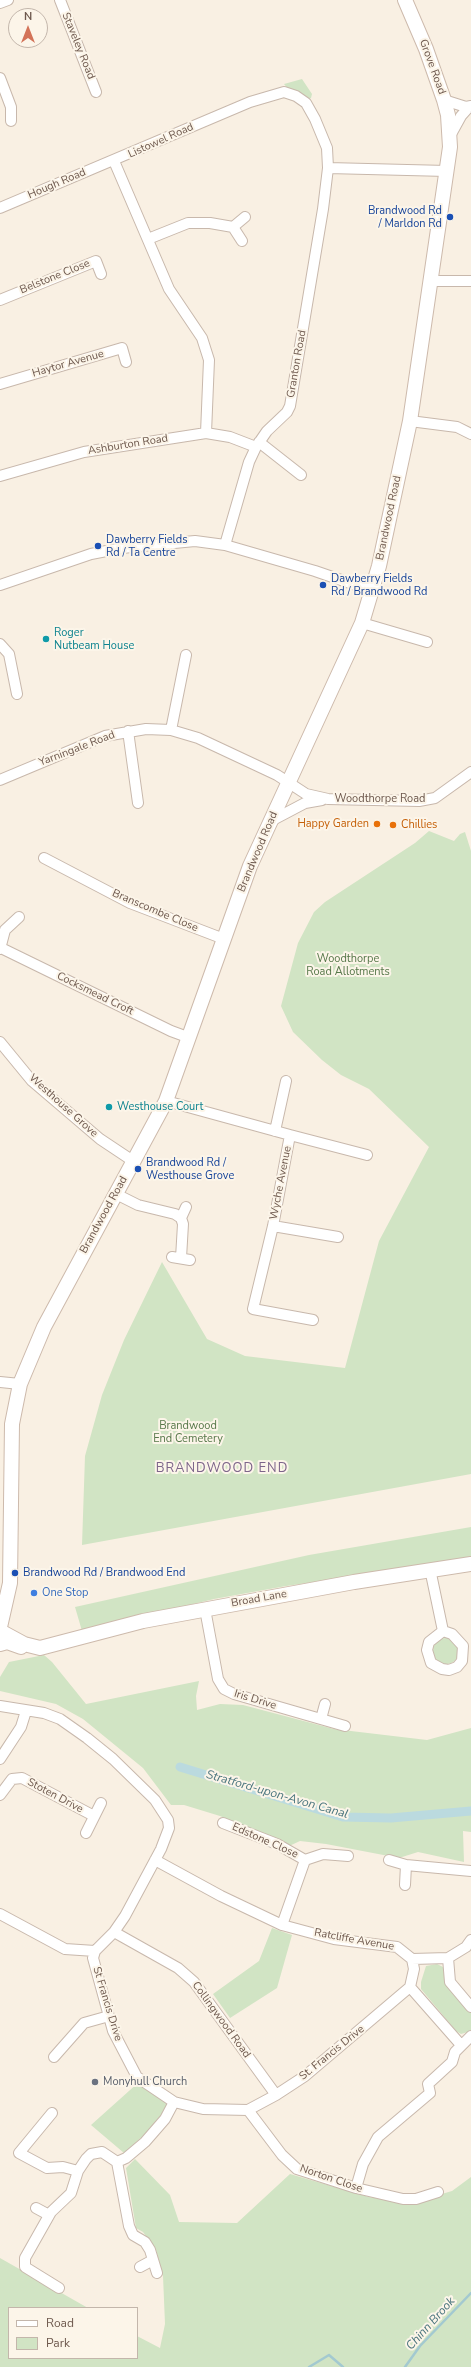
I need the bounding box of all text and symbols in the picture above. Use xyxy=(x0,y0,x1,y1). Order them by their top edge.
north arrow xyxy=(8,8,48,48)
text: N xyxy=(24,9,32,24)
street label: Staveley Road xyxy=(59,11,97,81)
street label: Grove Road xyxy=(416,38,448,96)
street label: Listowel Road xyxy=(126,121,196,161)
street label: Hough Road xyxy=(26,166,88,202)
place label: Brandwood Rd / Marldon Rd xyxy=(368,204,442,230)
marker: Brandwood Rd / Marldon Rd xyxy=(445,212,455,222)
street label: Belstone Close xyxy=(18,257,92,297)
street label: Granton Road xyxy=(285,329,309,399)
street label: Haytor Avenue xyxy=(31,347,105,381)
street label: Ashburton Road xyxy=(87,432,169,458)
street label: Brandwood Road xyxy=(374,475,404,561)
place label: Dawberry Fields Rd / Ta Centre xyxy=(106,533,187,559)
marker: Dawberry Fields Rd / Ta Centre xyxy=(93,541,103,551)
place label: Dawberry Fields Rd / Brandwood Rd xyxy=(331,572,428,598)
marker: Dawberry Fields Rd / Brandwood Rd xyxy=(318,580,328,590)
place label: Roger Nutbeam House xyxy=(54,626,134,652)
marker: Roger Nutbeam House xyxy=(41,634,51,644)
street label: Yarningale Road xyxy=(37,728,117,770)
street label: Woodthorpe Road xyxy=(335,792,425,806)
street label: Brandwood Road xyxy=(235,810,281,894)
place label: Happy Garden xyxy=(297,817,369,831)
place label: Chillies xyxy=(401,818,437,832)
marker: Happy Garden xyxy=(372,819,382,829)
marker: Chillies xyxy=(388,820,398,830)
street label: Branscombe Close xyxy=(110,887,200,935)
park label: Woodthorpe Road Allotments xyxy=(306,952,390,978)
street label: Cocksmead Croft xyxy=(54,970,136,1018)
street label: Westhouse Grove xyxy=(26,1072,100,1140)
place label: Westhouse Court xyxy=(117,1100,203,1114)
marker: Westhouse Court xyxy=(104,1102,114,1112)
street label: Wyche Avenue xyxy=(267,1145,295,1221)
place label: Brandwood Rd / Westhouse Grove xyxy=(146,1156,234,1182)
marker: Brandwood Rd / Westhouse Grove xyxy=(133,1164,143,1174)
street label: Brandwood Road xyxy=(77,1174,131,1256)
park label: Brandwood End Cemetery xyxy=(153,1419,223,1445)
district label: BRANDWOOD END xyxy=(156,1461,288,1477)
place label: Brandwood Rd / Brandwood End xyxy=(23,1566,185,1580)
marker: Brandwood Rd / Brandwood End xyxy=(10,1568,20,1578)
place label: One Stop xyxy=(42,1586,88,1600)
marker: One Stop xyxy=(29,1588,39,1598)
street label: Broad Lane xyxy=(230,1588,288,1610)
street label: Iris Drive xyxy=(232,1687,278,1713)
water label: Stratford-upon-Avon Canal xyxy=(204,1768,350,1822)
street label: Stoten Drive xyxy=(25,1776,85,1816)
street label: Edstone Close xyxy=(230,1821,300,1861)
street label: Ratcliffe Avenue xyxy=(313,1926,395,1954)
street label: St Francis Drive xyxy=(89,1965,125,2043)
street label: Collingwood Road xyxy=(189,1979,253,2061)
street label: St. Francis Drive xyxy=(297,2023,367,2083)
place label: Monyhull Church xyxy=(103,2075,187,2089)
marker: Monyhull Church xyxy=(90,2077,100,2087)
street label: Norton Close xyxy=(298,2162,364,2196)
water label: Chinn Brook xyxy=(404,2295,458,2353)
legend xyxy=(8,2307,138,2359)
text: Road xyxy=(46,2315,74,2331)
text: Park xyxy=(46,2335,70,2351)

